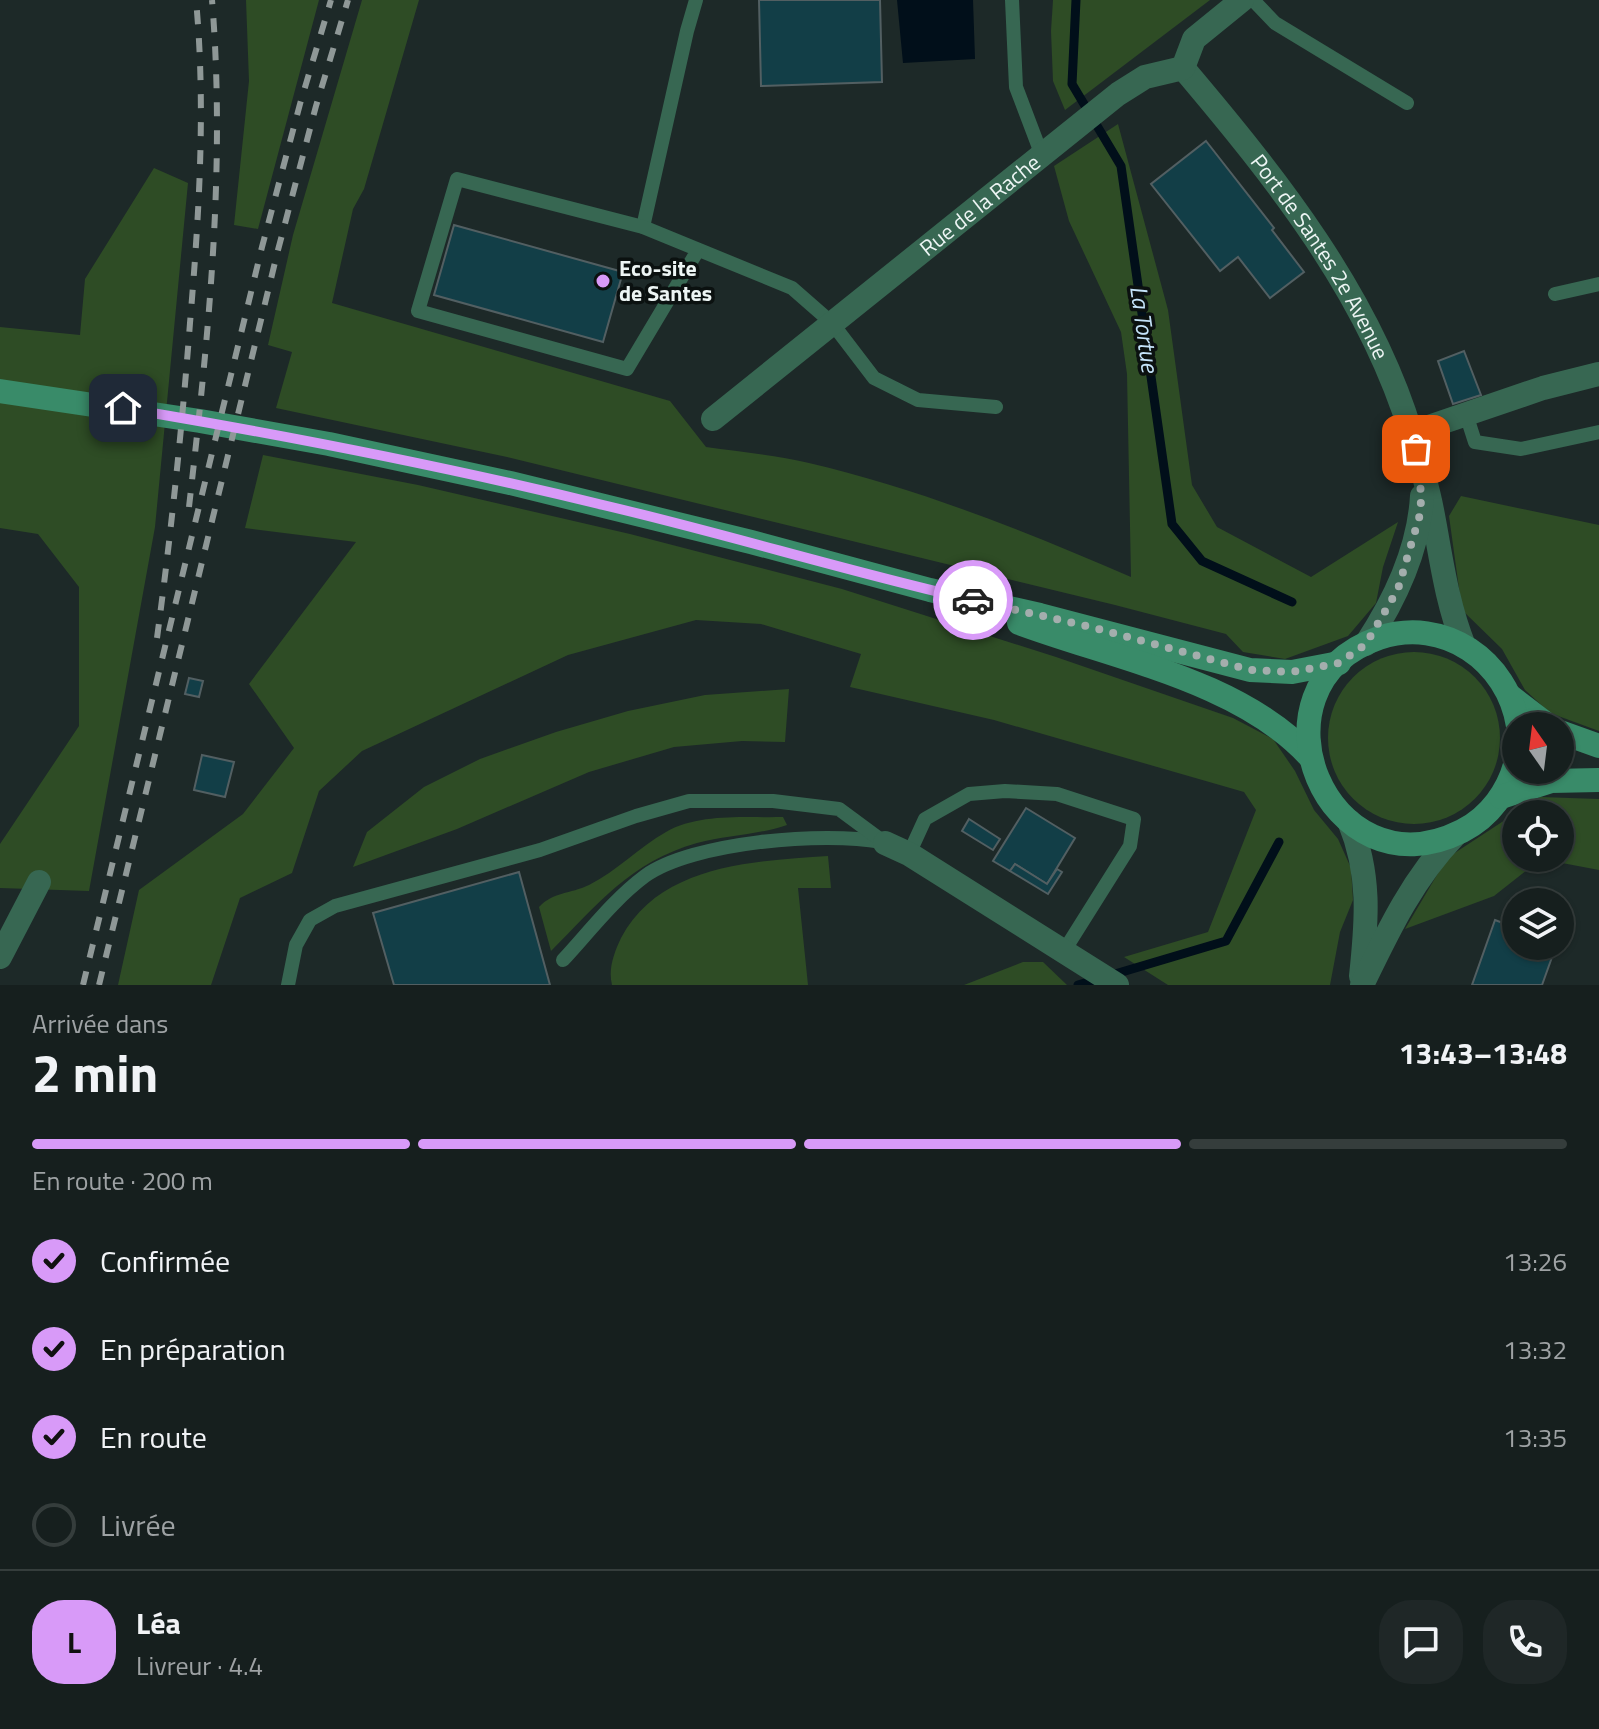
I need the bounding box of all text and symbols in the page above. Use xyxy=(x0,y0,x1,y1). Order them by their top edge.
street label: Rue de la Rache xyxy=(912,146,1048,264)
street label: Port de Santes 2e Avenue xyxy=(1242,146,1398,365)
place label: Eco-site de Santes xyxy=(619,251,712,310)
marker: Eco-site de Santes xyxy=(594,272,612,290)
water label: La Tortue xyxy=(1121,283,1169,376)
pin xyxy=(89,374,157,442)
icon: home xyxy=(101,386,145,430)
pin xyxy=(1382,415,1450,483)
icon: bag xyxy=(1394,427,1438,471)
courier xyxy=(933,560,1013,640)
icon: car xyxy=(951,578,995,622)
north arrow xyxy=(1502,712,1574,784)
map controls xyxy=(1502,712,1574,960)
button: locate xyxy=(1502,800,1574,872)
button: layers xyxy=(1502,888,1574,960)
text: Arrivée dans xyxy=(32,1004,168,1043)
text: 13:43–13:48 xyxy=(1399,1030,1567,1076)
text: 2 min xyxy=(32,1033,158,1112)
text: En route · 200 m xyxy=(32,1161,213,1200)
text: Confirmée xyxy=(100,1238,230,1284)
icon: check xyxy=(32,1239,76,1283)
text: 13:26 xyxy=(1503,1242,1567,1281)
text: En préparation xyxy=(100,1326,286,1372)
icon: check xyxy=(32,1327,76,1371)
text: 13:32 xyxy=(1503,1330,1567,1369)
text: En route xyxy=(100,1414,207,1460)
icon: check xyxy=(32,1415,76,1459)
text: 13:35 xyxy=(1503,1418,1567,1457)
text: Livrée xyxy=(100,1502,176,1548)
text: Léa xyxy=(136,1600,181,1646)
button: chat xyxy=(1379,1600,1463,1684)
button: phone xyxy=(1483,1600,1567,1684)
text: L xyxy=(67,1619,81,1665)
text: Livreur · 4.4 xyxy=(136,1646,263,1685)

